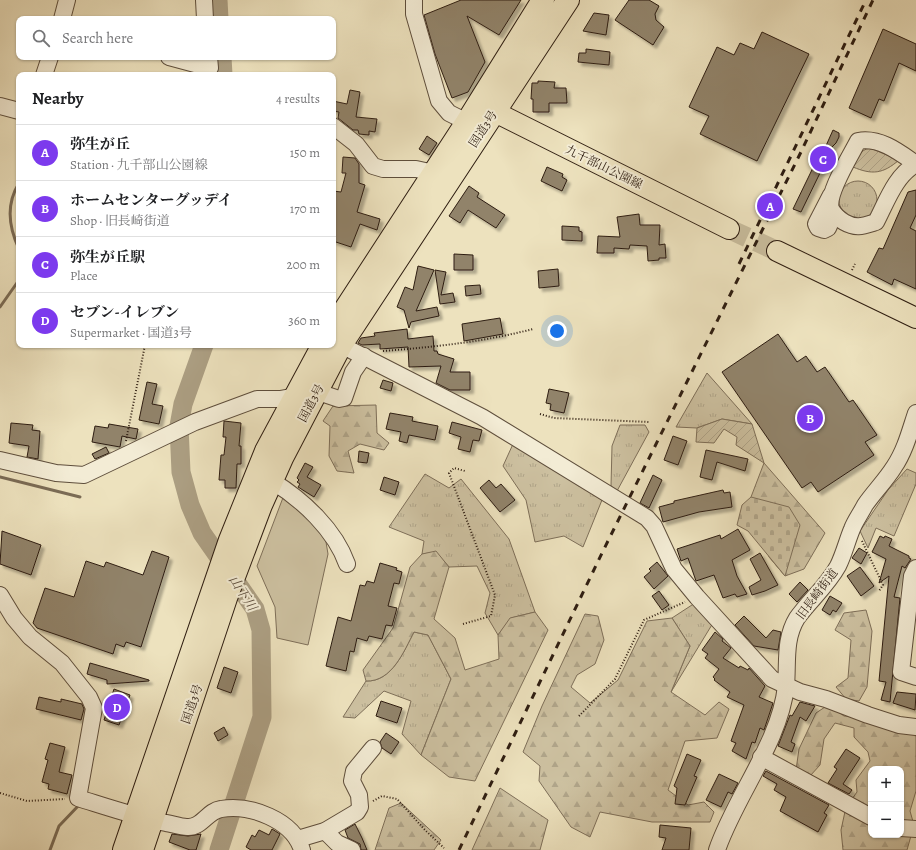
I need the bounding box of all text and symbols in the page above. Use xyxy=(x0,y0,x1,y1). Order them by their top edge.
search box xyxy=(16,16,336,60)
icon: search xyxy=(30,27,52,49)
text: Search here xyxy=(62,28,133,48)
text: Nearby xyxy=(32,87,83,110)
text: 4 results xyxy=(276,90,320,107)
street label: 国道3号 xyxy=(465,107,501,151)
text: 弥生が丘 xyxy=(70,134,130,154)
street label: 九千部山公園線 xyxy=(563,141,645,193)
text: A xyxy=(41,144,49,161)
text: 150 m xyxy=(290,144,320,161)
pin: C xyxy=(810,144,836,174)
text: Station · 九千部山公園線 xyxy=(70,156,208,173)
text: ホームセンターグッデイ xyxy=(70,190,233,210)
pin: A xyxy=(757,191,783,221)
text: B xyxy=(41,200,49,217)
text: 170 m xyxy=(290,200,320,217)
text: Shop · 旧長崎街道 xyxy=(70,212,170,229)
text: 弥生が丘駅 xyxy=(70,247,145,267)
text: C xyxy=(41,256,49,273)
text: 200 m xyxy=(287,256,320,273)
text: Place xyxy=(70,267,98,284)
text: セブン-イレブン xyxy=(70,302,179,322)
text: D xyxy=(40,312,50,329)
text: 360 m xyxy=(288,312,320,329)
your location xyxy=(547,321,567,341)
text: Supermarket · 国道3号 xyxy=(70,324,192,341)
street label: 国道3号 xyxy=(294,381,328,425)
pin: B xyxy=(797,403,823,433)
street label: 旧長崎街道 xyxy=(793,565,841,623)
water label: 山下川 xyxy=(225,572,262,616)
street label: 国道3号 xyxy=(178,682,206,726)
pin: D xyxy=(104,692,130,722)
map controls xyxy=(868,766,904,838)
button: + xyxy=(868,766,904,802)
button: − xyxy=(868,802,904,838)

